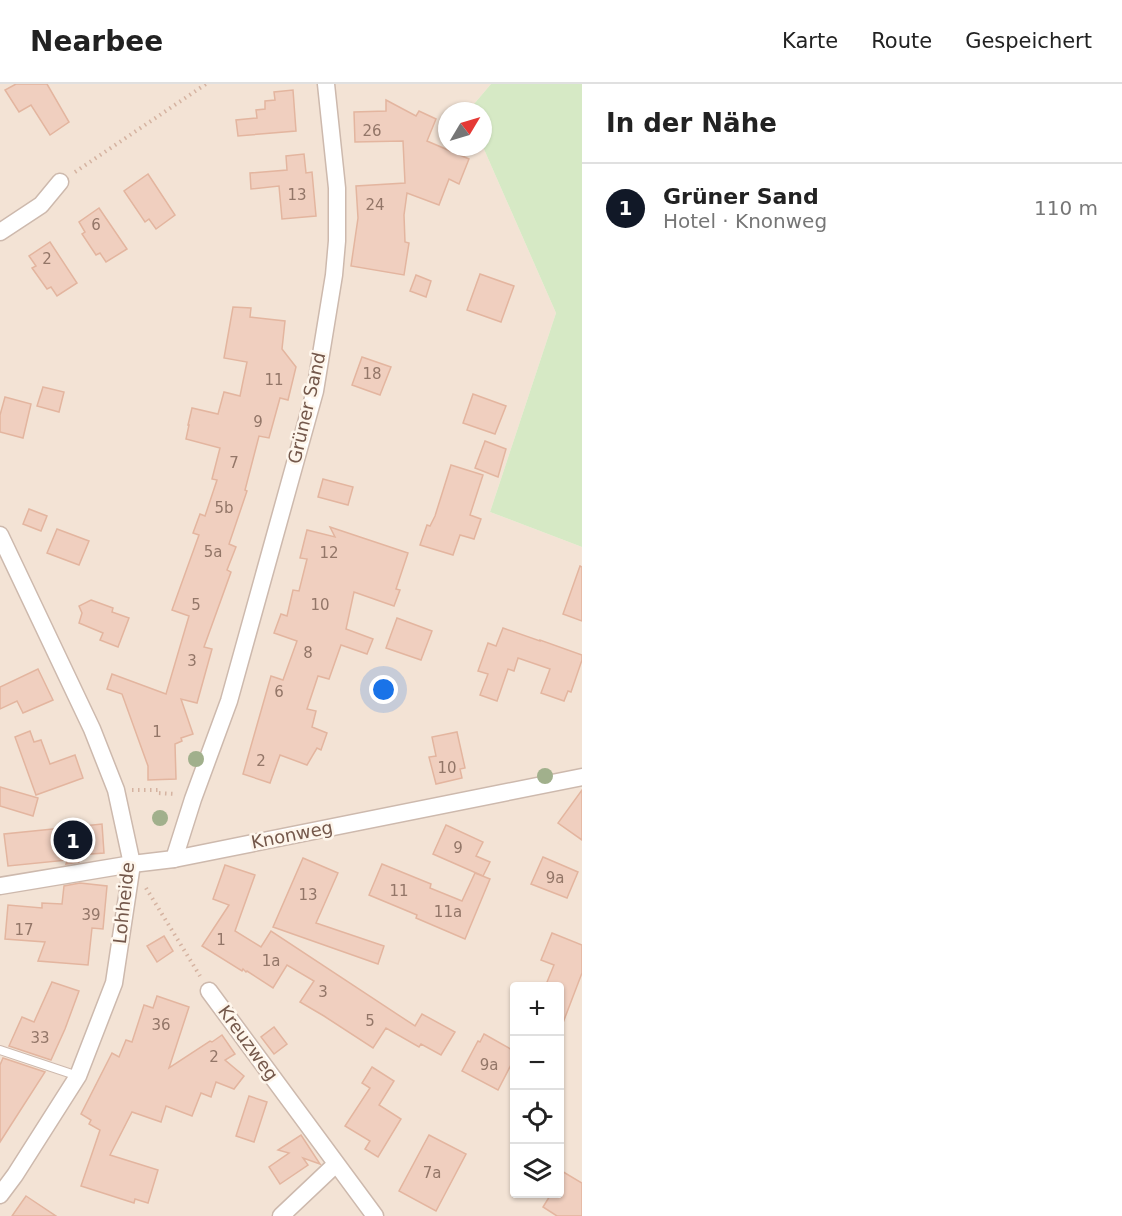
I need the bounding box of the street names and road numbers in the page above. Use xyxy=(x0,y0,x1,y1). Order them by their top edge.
street label: Grüner Sand xyxy=(283,350,330,466)
street label: Knonweg xyxy=(249,816,335,853)
street label: Lohheide xyxy=(109,861,138,945)
street label: Kreuzweg xyxy=(214,1001,283,1084)

